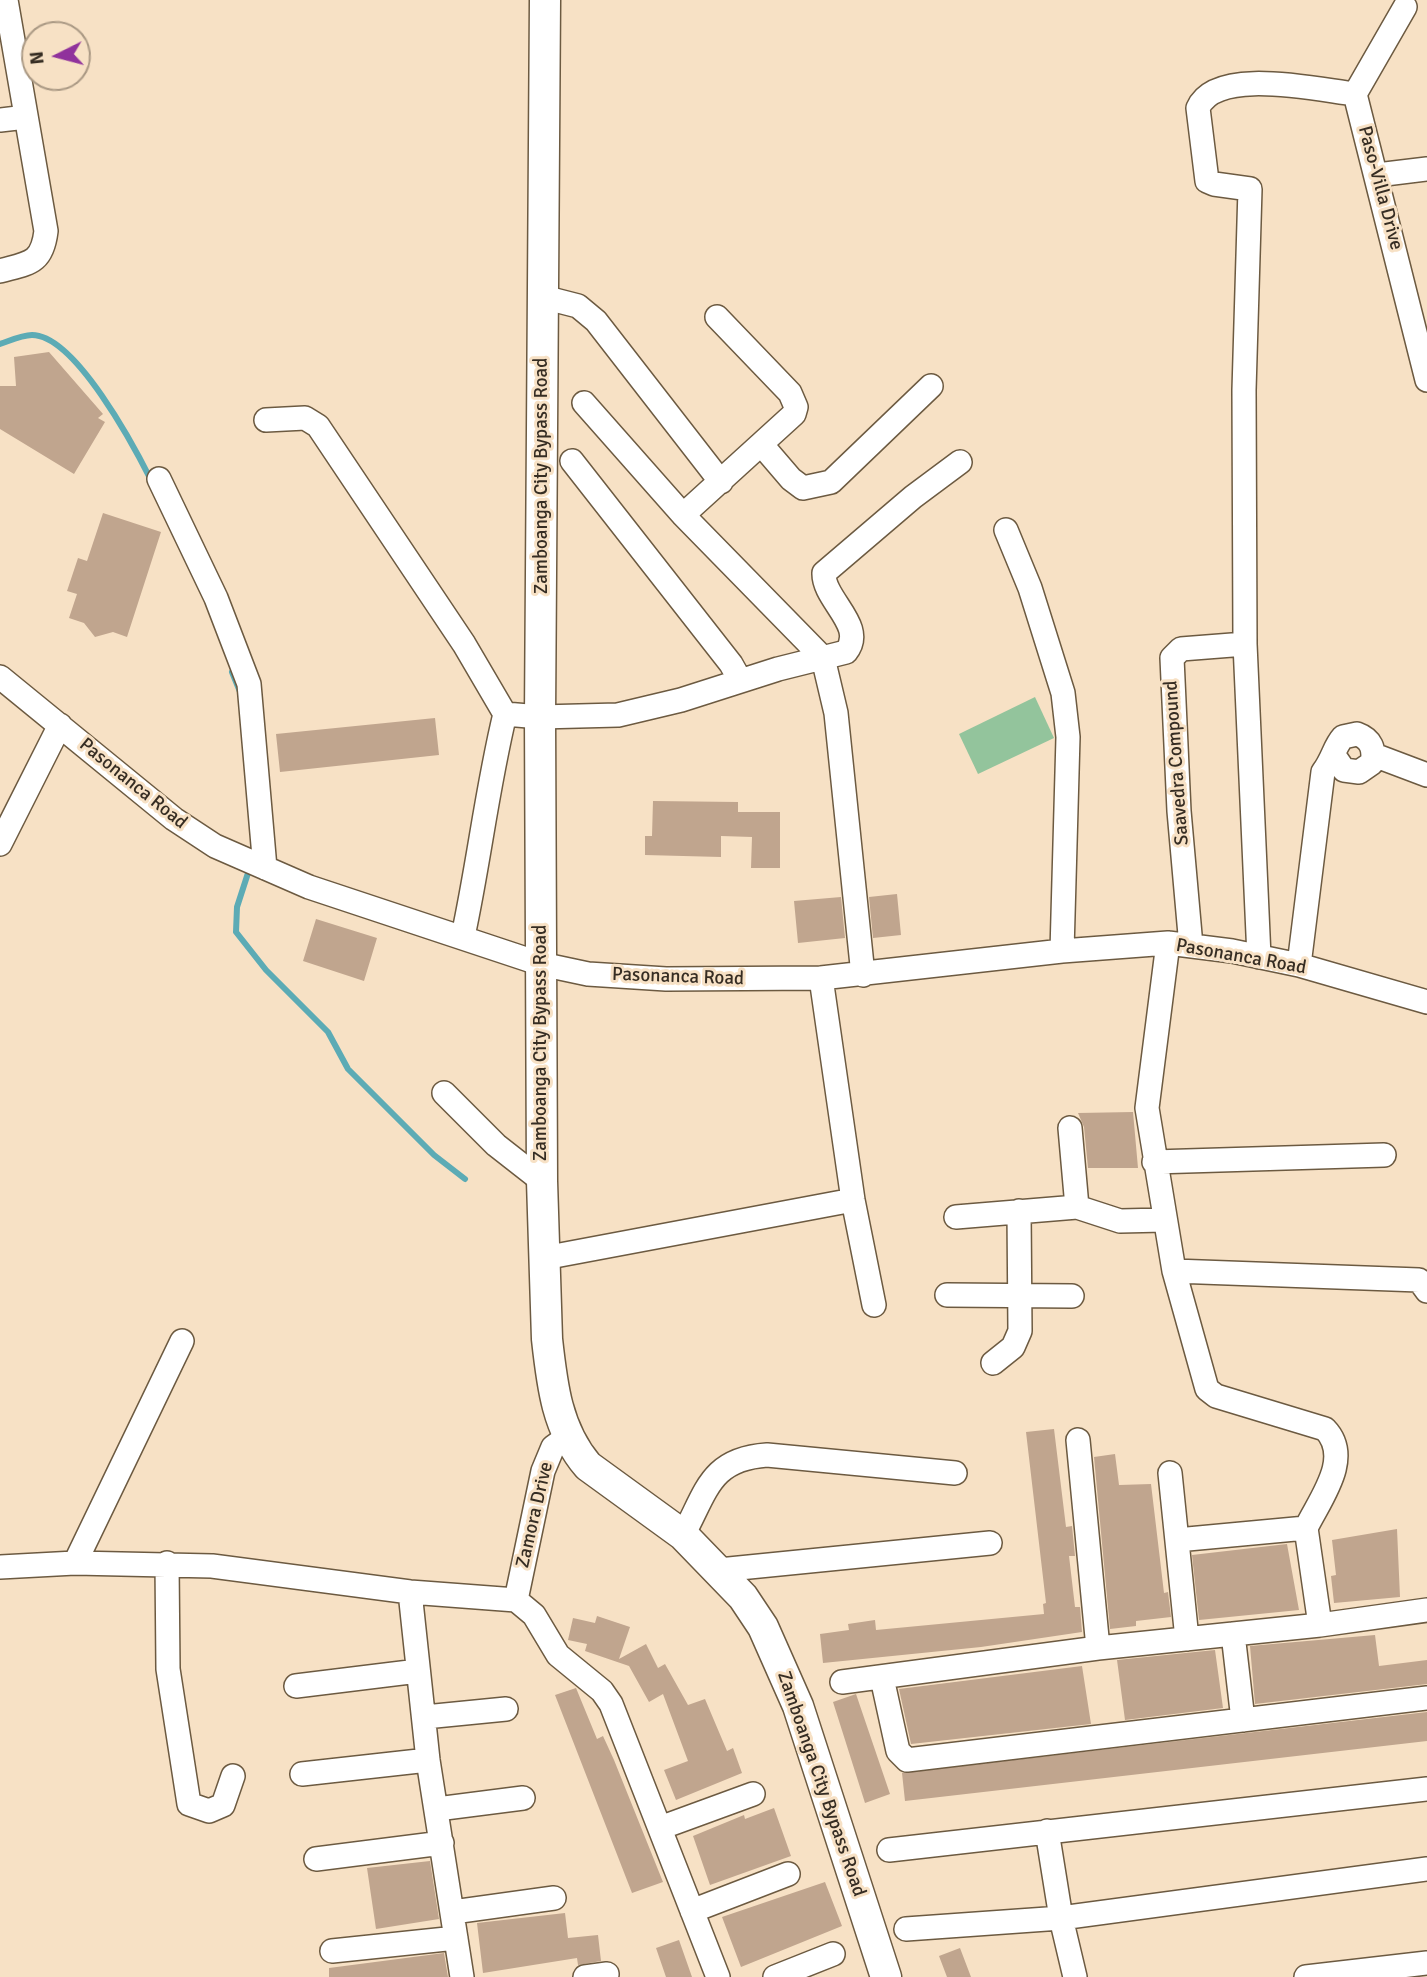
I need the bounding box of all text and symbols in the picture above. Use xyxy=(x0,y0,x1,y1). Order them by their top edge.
north arrow xyxy=(21,21,91,91)
text: N xyxy=(24,50,50,66)
street label: Paso-Villa Drive xyxy=(1352,123,1408,253)
street label: Zamboanga City Bypass Road xyxy=(531,358,553,594)
street label: Saavedra Compound xyxy=(1160,680,1194,846)
street label: Pasonanca Road xyxy=(75,734,191,834)
street label: Zamboanga City Bypass Road xyxy=(530,925,552,1161)
street label: Pasonanca Road xyxy=(1174,934,1308,980)
street label: Pasonanca Road xyxy=(612,963,744,991)
street label: Zamora Drive xyxy=(512,1460,558,1570)
street label: Zamboanga City Bypass Road xyxy=(772,1668,870,1900)

